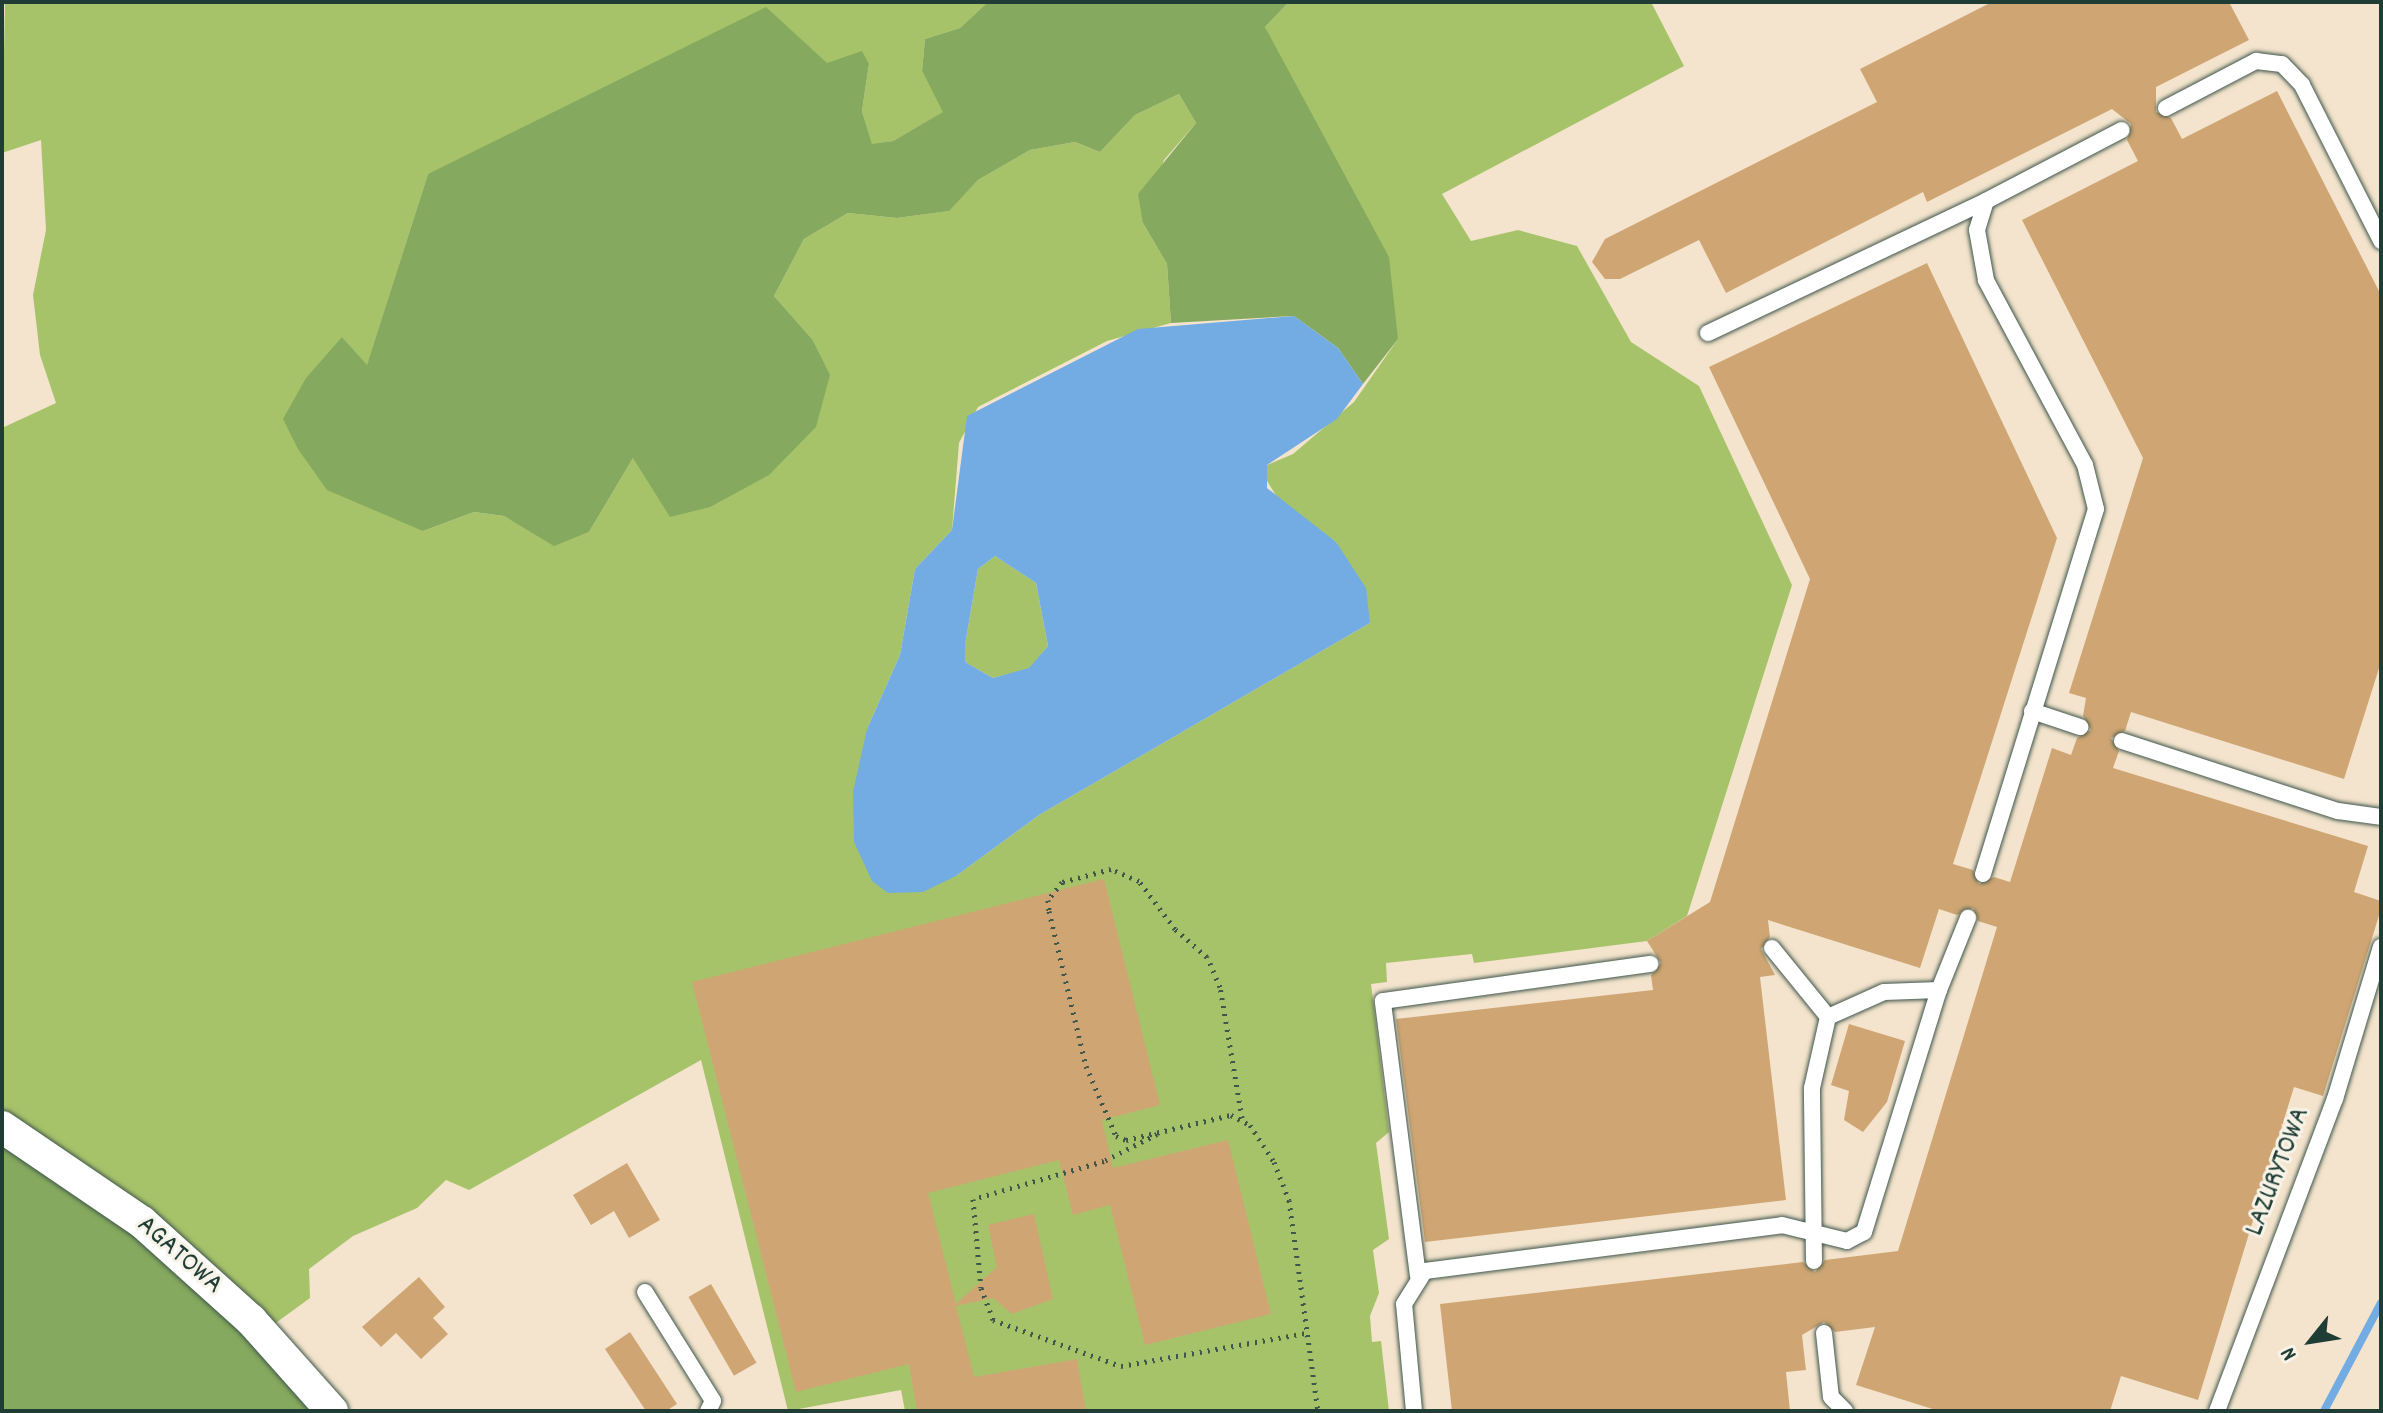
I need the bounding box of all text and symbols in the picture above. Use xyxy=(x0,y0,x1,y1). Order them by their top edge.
street label: LAZURYTOWA xyxy=(2239,1103,2319,1241)
street label: AGATOWA xyxy=(129,1209,229,1303)
north arrow xyxy=(2271,1301,2351,1381)
text: N xyxy=(2274,1341,2306,1366)

